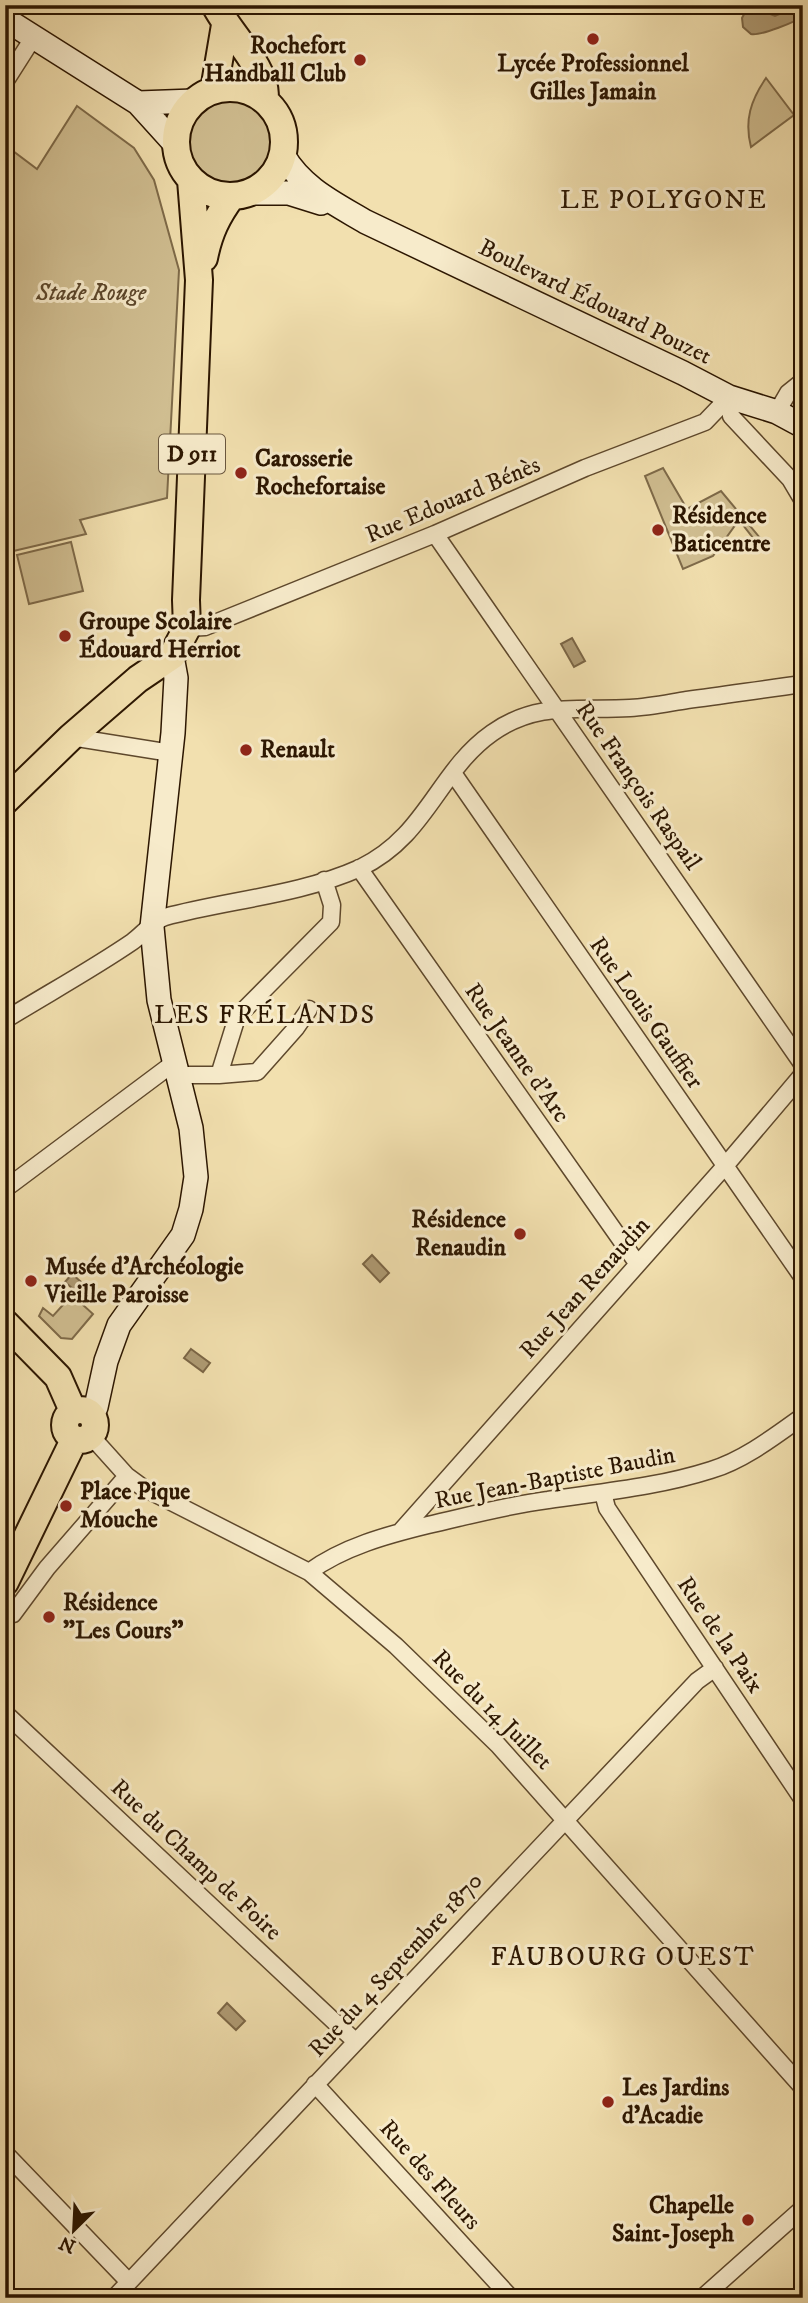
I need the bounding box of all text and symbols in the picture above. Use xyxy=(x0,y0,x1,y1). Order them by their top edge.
place label: Rochefort Handball Club xyxy=(204,31,346,89)
marker: Lycée Professionnel Gilles Jamain xyxy=(585,31,601,47)
place label: Lycée Professionnel Gilles Jamain xyxy=(497,49,690,107)
marker: Rochefort Handball Club xyxy=(352,52,368,68)
district label: LE POLYGONE xyxy=(560,184,768,217)
street label: Boulevard Édouard Pouzet xyxy=(474,233,717,372)
park label: Stade Rouge xyxy=(35,278,147,308)
road number: D 911 xyxy=(159,435,225,474)
place label: Carosserie Rochefortaise xyxy=(255,444,385,502)
street label: Rue Edouard Bénès xyxy=(361,450,545,550)
marker: Carosserie Rochefortaise xyxy=(233,465,249,481)
place label: Résidence Baticentre xyxy=(672,501,771,559)
marker: Résidence Baticentre xyxy=(650,522,666,538)
place label: Groupe Scolaire Édouard Herriot xyxy=(79,607,241,665)
marker: Groupe Scolaire Édouard Herriot xyxy=(57,628,73,644)
street label: Rue François Raspail xyxy=(569,696,708,877)
place label: Renault xyxy=(260,735,335,765)
marker: Renault xyxy=(238,742,254,758)
street label: Rue Louis Gauffier xyxy=(582,931,710,1095)
street label: Rue Jeanne d'Arc xyxy=(458,977,576,1129)
district label: LES FRÉLANDS xyxy=(154,999,376,1032)
place label: Résidence Renaudin xyxy=(411,1205,506,1263)
street label: Rue Jean Renaudin xyxy=(514,1211,657,1365)
marker: Résidence Renaudin xyxy=(512,1226,528,1242)
place label: Musée d'Archéologie Vieille Paroisse xyxy=(44,1252,244,1310)
marker: Musée d'Archéologie Vieille Paroisse xyxy=(23,1273,39,1289)
street label: Rue Jean-Baptiste Baudin xyxy=(432,1440,678,1516)
place label: Place Pique Mouche xyxy=(80,1477,190,1535)
marker: Place Pique Mouche xyxy=(58,1498,74,1514)
street label: Rue de la Paix xyxy=(670,1571,770,1699)
place label: Résidence "Les Cours" xyxy=(63,1588,183,1646)
marker: Résidence "Les Cours" xyxy=(41,1609,57,1625)
street label: Rue du 14 Juillet xyxy=(426,1644,559,1777)
street label: Rue du Champ de Foire xyxy=(104,1773,288,1947)
street label: Rue du 4 Septembre 1870 xyxy=(303,1866,489,2064)
district label: FAUBOURG OUEST xyxy=(490,1941,756,1974)
place label: Les Jardins d'Acadie xyxy=(622,2073,729,2131)
marker: Les Jardins d'Acadie xyxy=(600,2094,616,2110)
street label: Rue des Fleurs xyxy=(373,2114,487,2236)
place label: Chapelle Saint-Joseph xyxy=(612,2191,734,2249)
north arrow xyxy=(38,2194,108,2264)
marker: Chapelle Saint-Joseph xyxy=(740,2212,756,2228)
text: N xyxy=(56,2230,80,2258)

